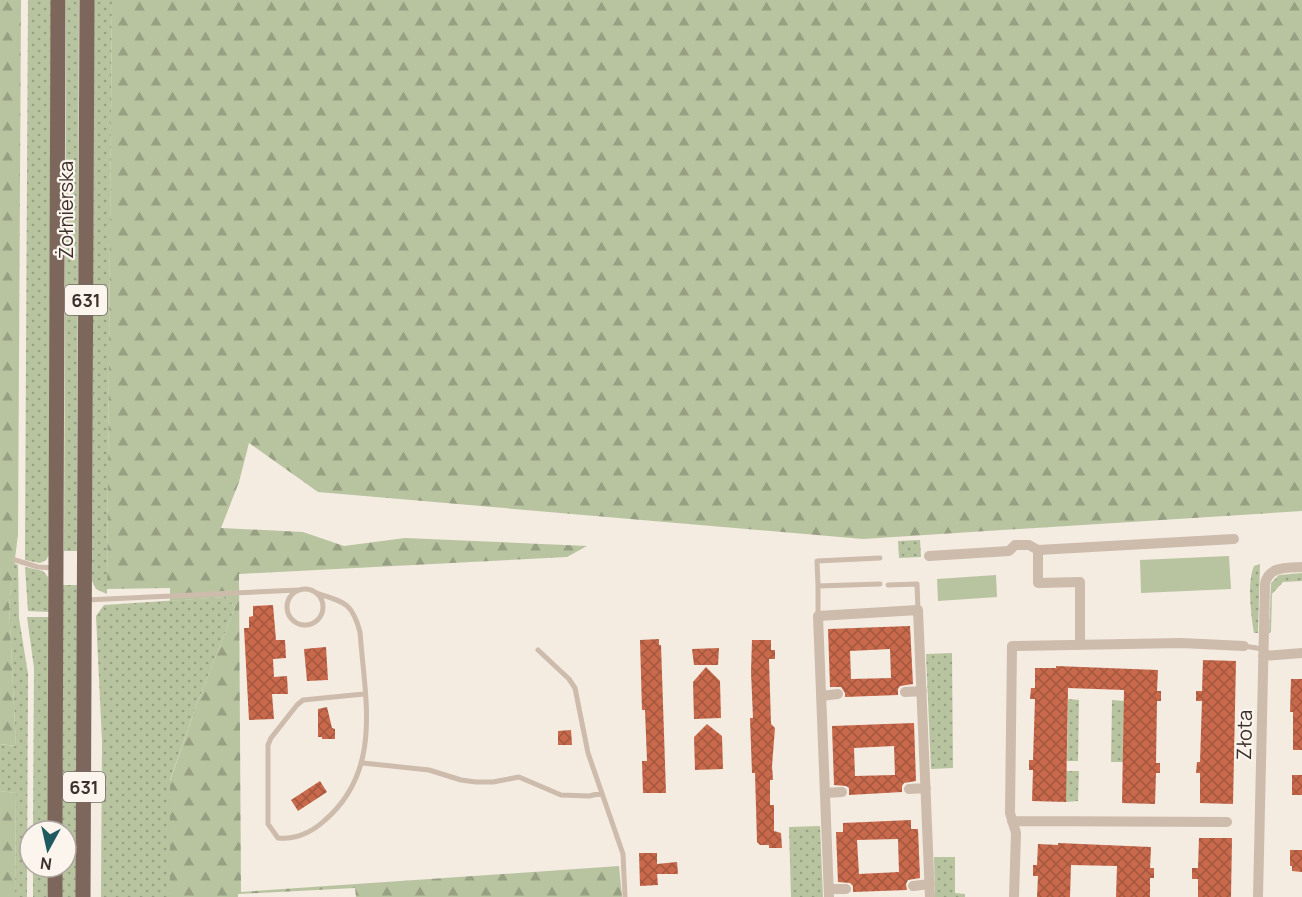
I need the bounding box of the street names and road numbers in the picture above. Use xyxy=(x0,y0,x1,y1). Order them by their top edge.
street label: Żołnierska xyxy=(52,161,79,259)
road number: 631 xyxy=(65,285,107,315)
street label: Złota xyxy=(1230,710,1258,760)
road number: 631 xyxy=(63,772,105,802)

